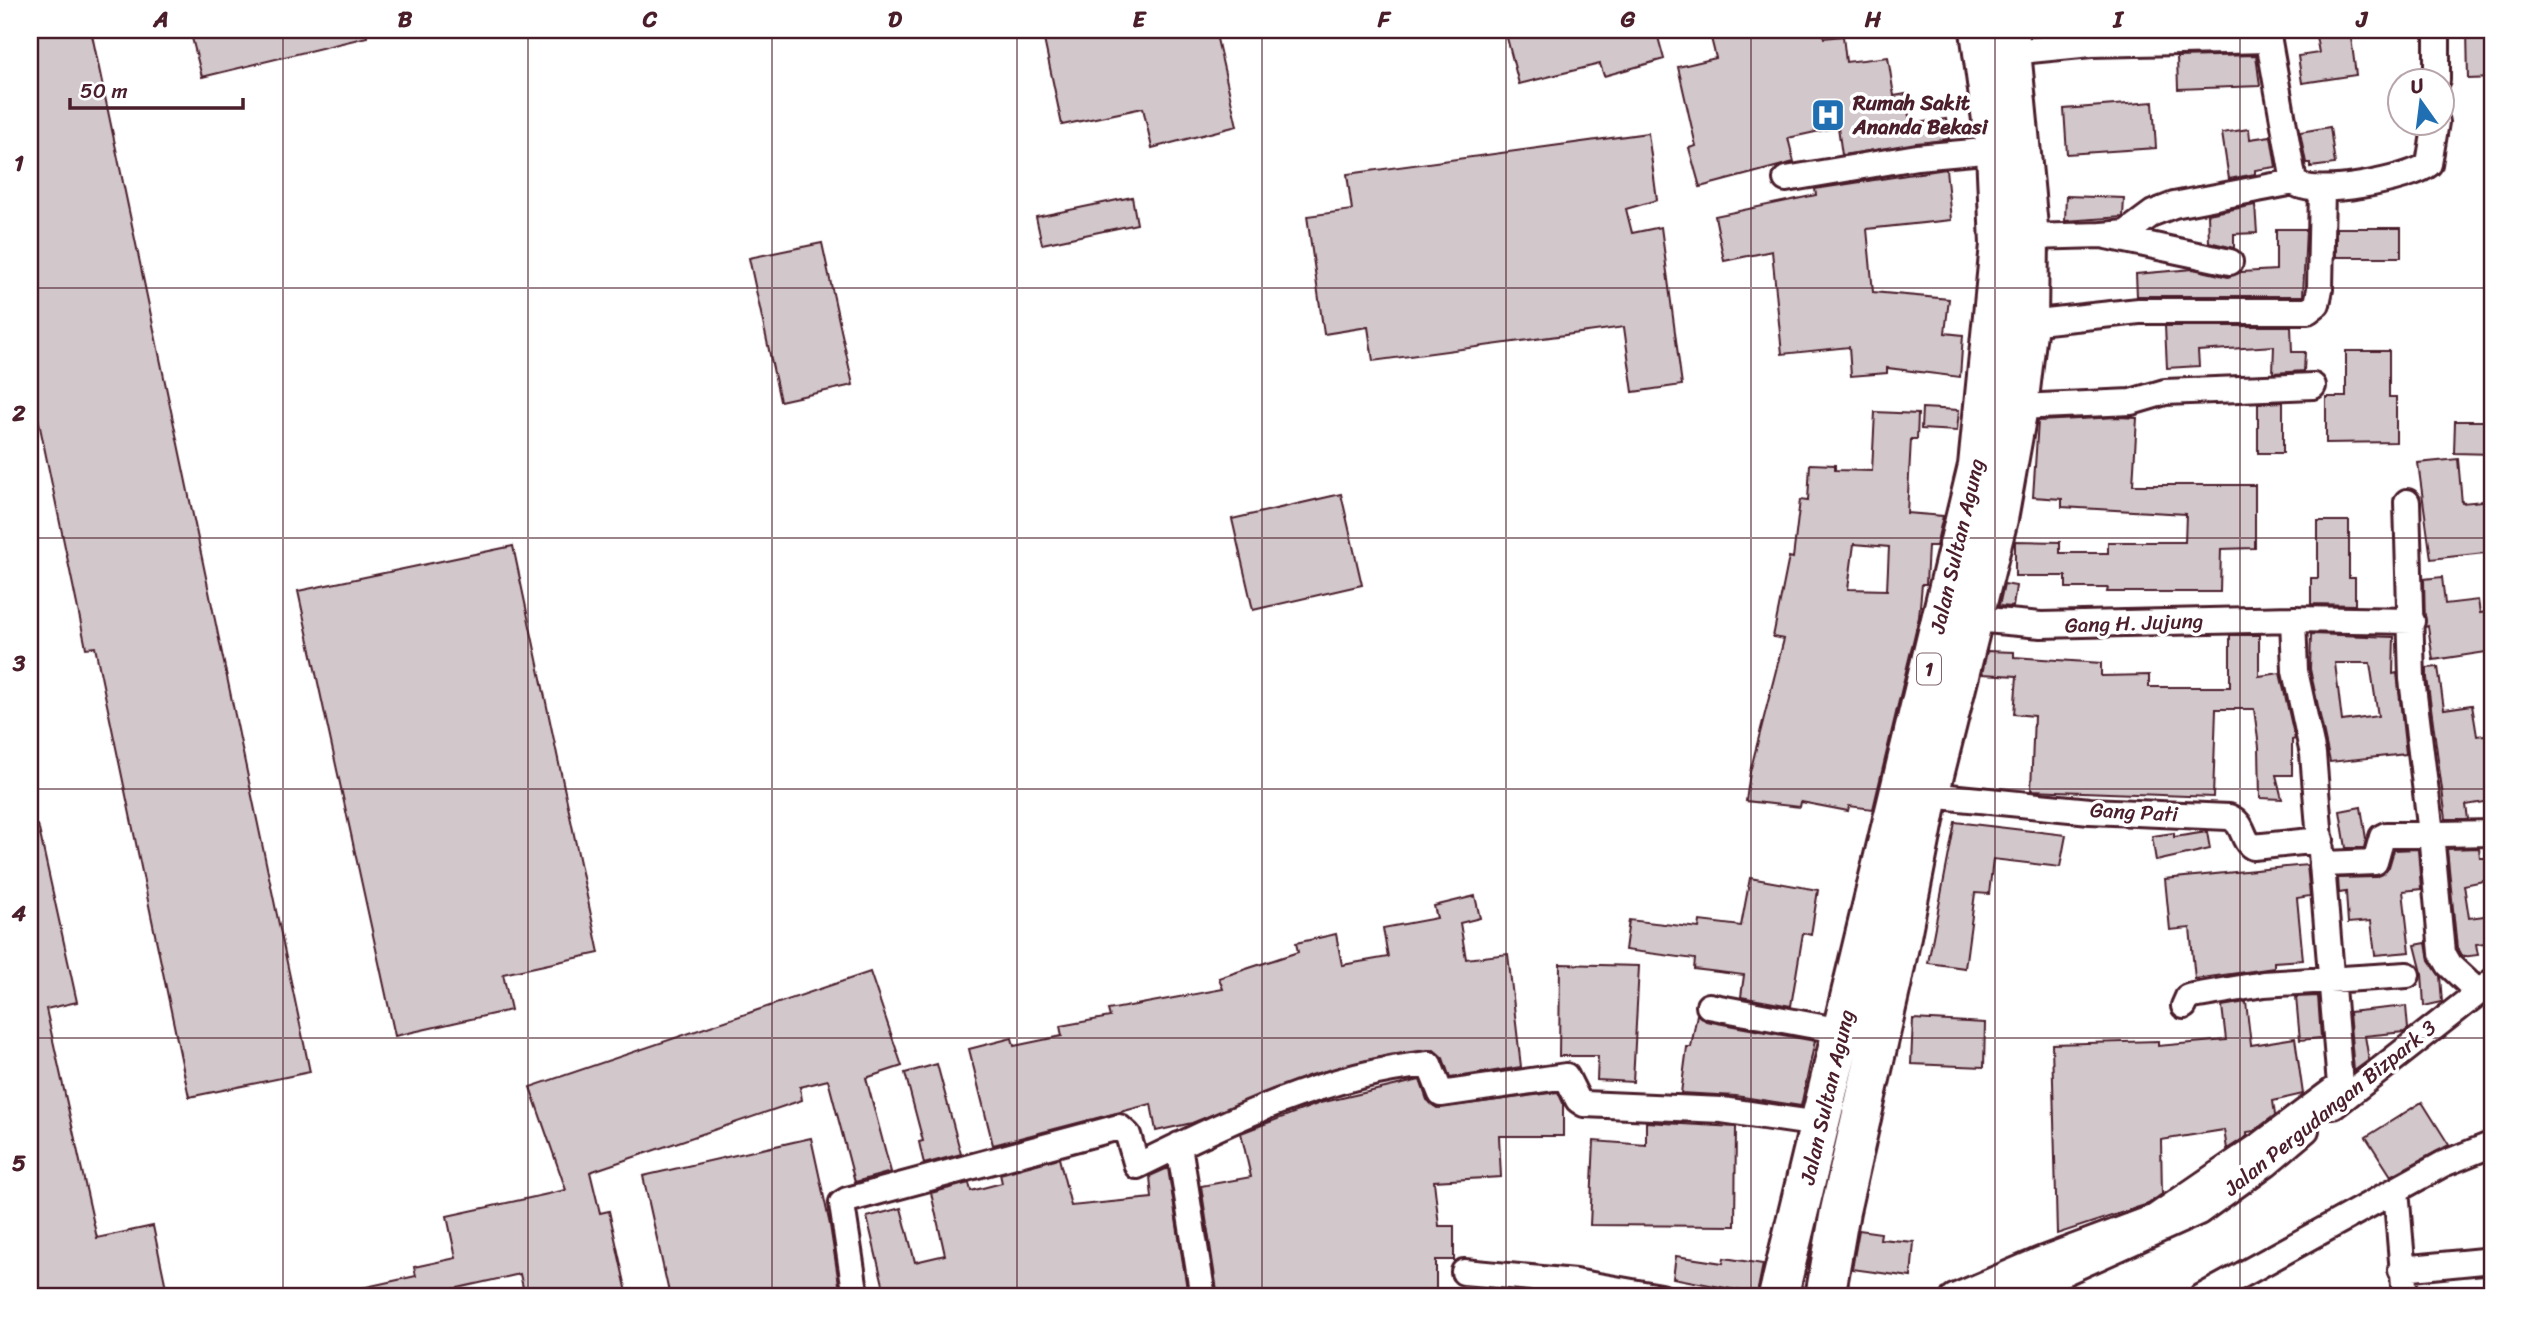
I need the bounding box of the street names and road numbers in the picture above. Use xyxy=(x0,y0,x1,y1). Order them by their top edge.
street label: Jalan Sultan Agung xyxy=(1918,455,1996,638)
street label: Gang H. Jujung xyxy=(2064,602,2204,644)
road number: 1 xyxy=(1917,654,1941,684)
street label: Gang Pati xyxy=(2089,791,2180,833)
street label: Jalan Sultan Agung xyxy=(1788,1006,1866,1189)
street label: Jalan Pergudangan Bizpark 3 xyxy=(2214,1010,2445,1207)

